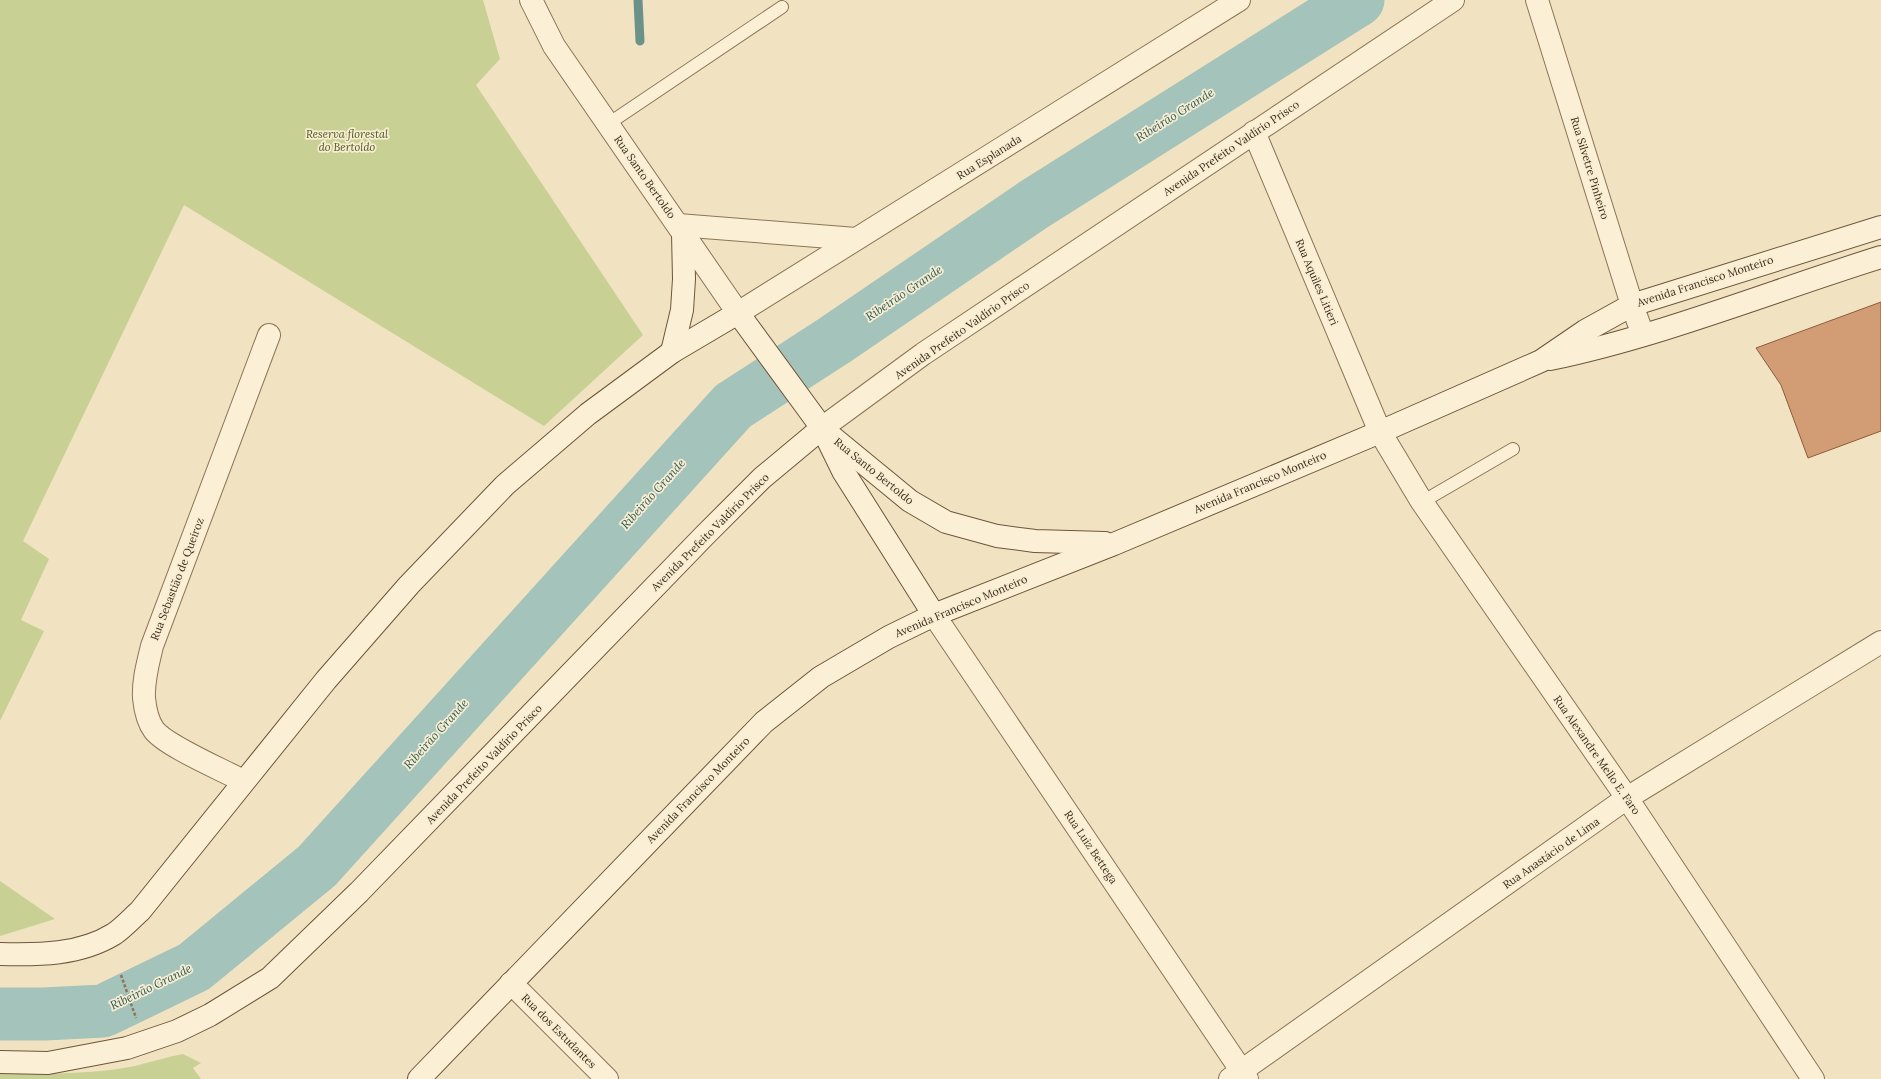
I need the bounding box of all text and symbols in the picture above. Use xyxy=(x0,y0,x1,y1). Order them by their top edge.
water label: Ribeirão Grande xyxy=(1133,84,1217,145)
street label: Avenida Prefeito Valdírio Prisco xyxy=(1159,97,1302,199)
street label: Rua Silvetre Pinheiro xyxy=(1568,115,1612,221)
park label: Reserva florestal do Bertoldo xyxy=(306,127,388,154)
street label: Rua Esplanada xyxy=(954,131,1024,182)
street label: Rua Santo Bertoldo xyxy=(611,133,679,221)
street label: Rua Aquiles Litieri xyxy=(1292,237,1342,327)
street label: Avenida Francisco Monteiro xyxy=(1634,252,1775,310)
water label: Ribeirão Grande xyxy=(863,261,945,324)
street label: Avenida Prefeito Valdírio Prisco xyxy=(891,278,1032,383)
street label: Rua Santo Bertoldo xyxy=(831,435,917,507)
street label: Avenida Francisco Monteiro xyxy=(1191,448,1328,517)
water label: Ribeirão Grande xyxy=(617,455,688,532)
street label: Avenida Prefeito Valdírio Prisco xyxy=(647,470,772,595)
street label: Rua Sebastião de Queiroz xyxy=(147,515,207,642)
street label: Avenida Francisco Monteiro xyxy=(892,572,1029,641)
street label: Rua Alexandre Mello E. Faro xyxy=(1550,693,1644,817)
water label: Ribeirão Grande xyxy=(400,695,471,772)
street label: Avenida Prefeito Valdírio Prisco xyxy=(422,701,545,828)
street label: Avenida Francisco Monteiro xyxy=(643,734,753,847)
street label: Rua Luiz Bettega xyxy=(1061,808,1121,887)
street label: Rua Anastácio de Lima xyxy=(1500,814,1602,892)
water label: Ribeirão Grande xyxy=(107,960,194,1013)
street label: Rua dos Estudantes xyxy=(519,991,599,1071)

